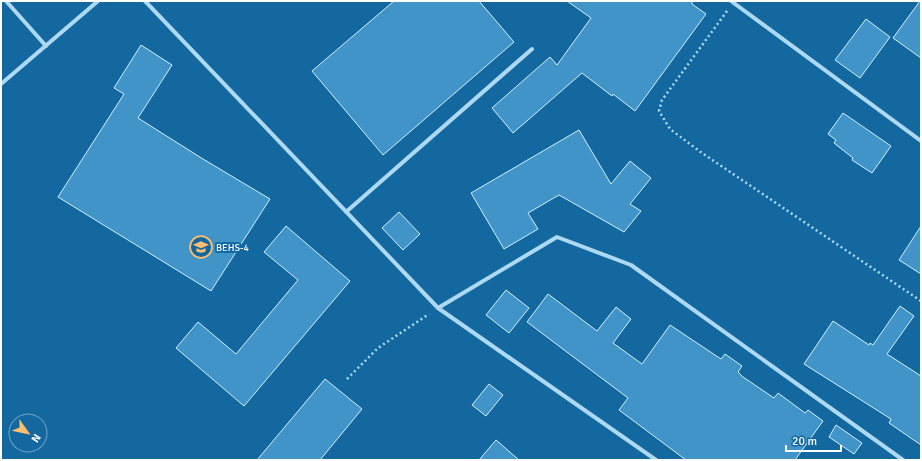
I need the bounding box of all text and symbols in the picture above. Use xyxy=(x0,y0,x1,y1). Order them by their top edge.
school or university icon: BEHS-4 xyxy=(188,234,214,260)
place label: BEHS-4 xyxy=(216,242,250,254)
north arrow xyxy=(8,413,48,453)
scale bar xyxy=(786,427,841,453)
text: N xyxy=(28,431,44,445)
text: 20 m xyxy=(792,434,817,449)

